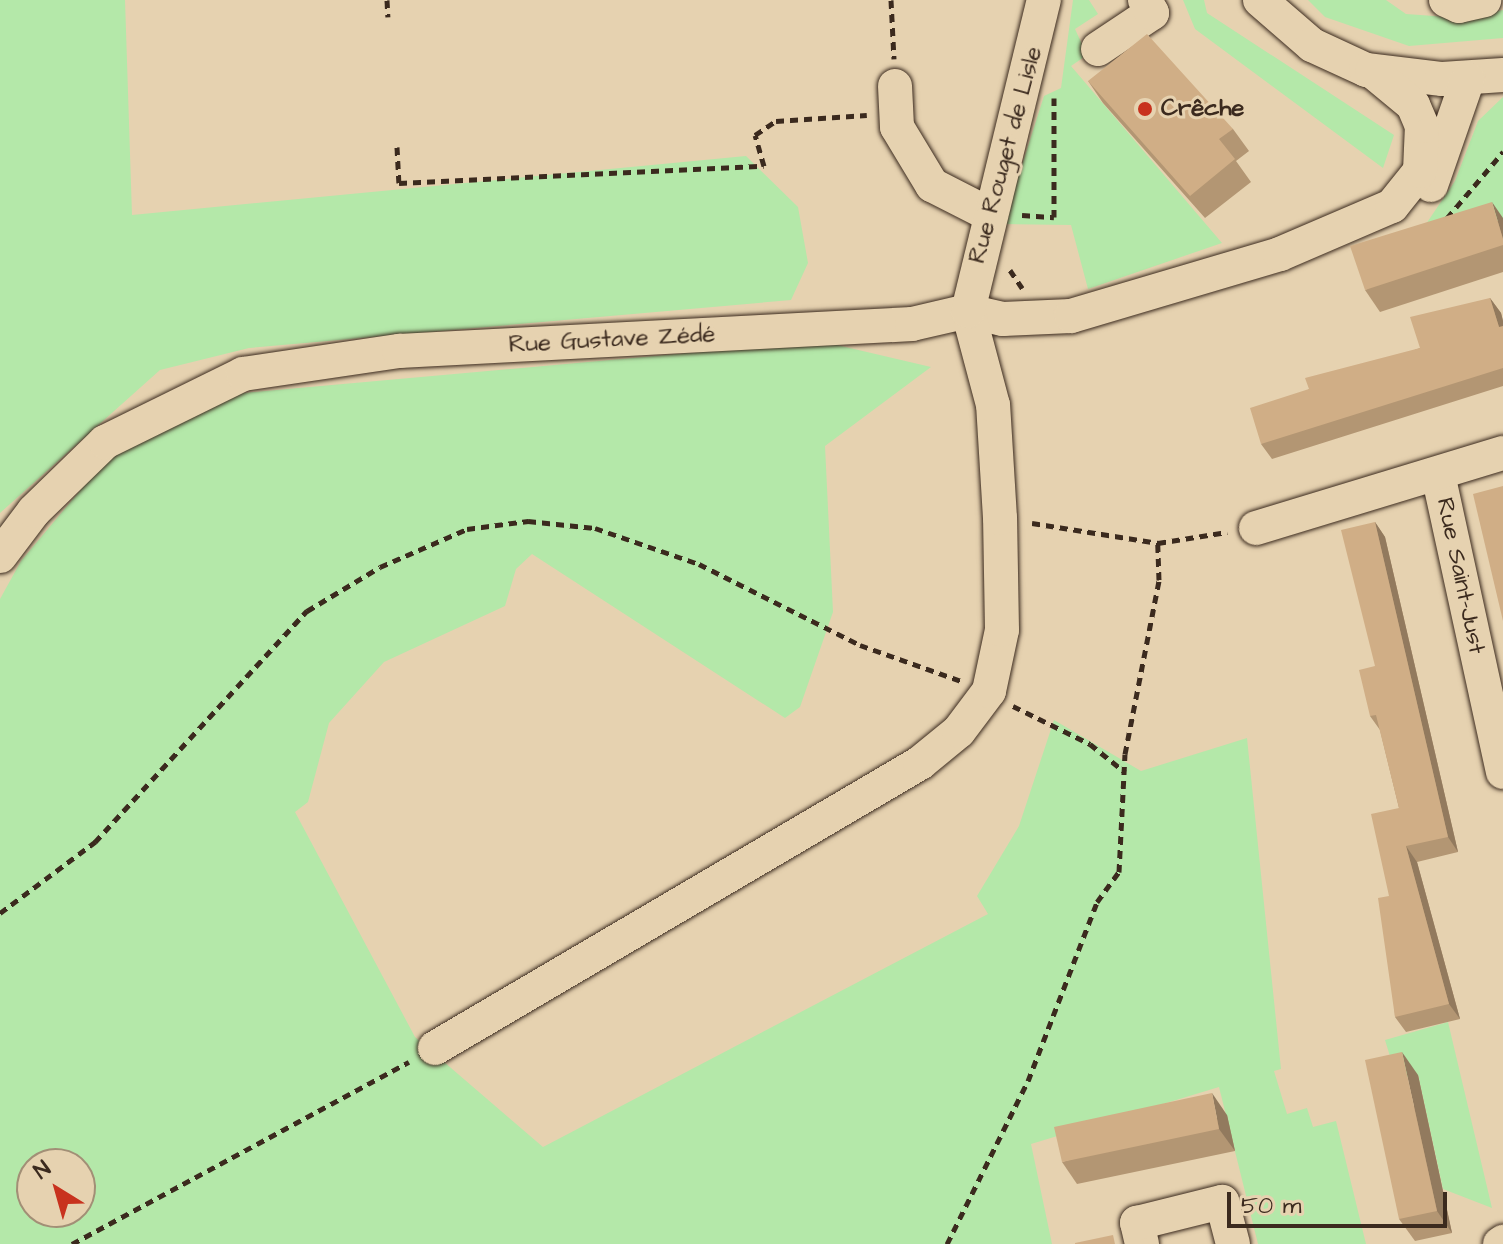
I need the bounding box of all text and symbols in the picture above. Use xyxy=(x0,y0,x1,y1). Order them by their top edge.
street label: Rue Rouget de Lisle xyxy=(963,43,1049,267)
place label: Crêche xyxy=(1161,95,1244,123)
marker: Crêche xyxy=(1136,100,1154,118)
street label: Rue Gustave Zédé xyxy=(508,320,716,360)
street label: Rue Saint-Just xyxy=(1429,495,1491,657)
north arrow xyxy=(16,1148,96,1228)
text: N xyxy=(28,1154,57,1187)
scale bar xyxy=(1231,1176,1451,1226)
text: 50 m xyxy=(1241,1189,1301,1223)

